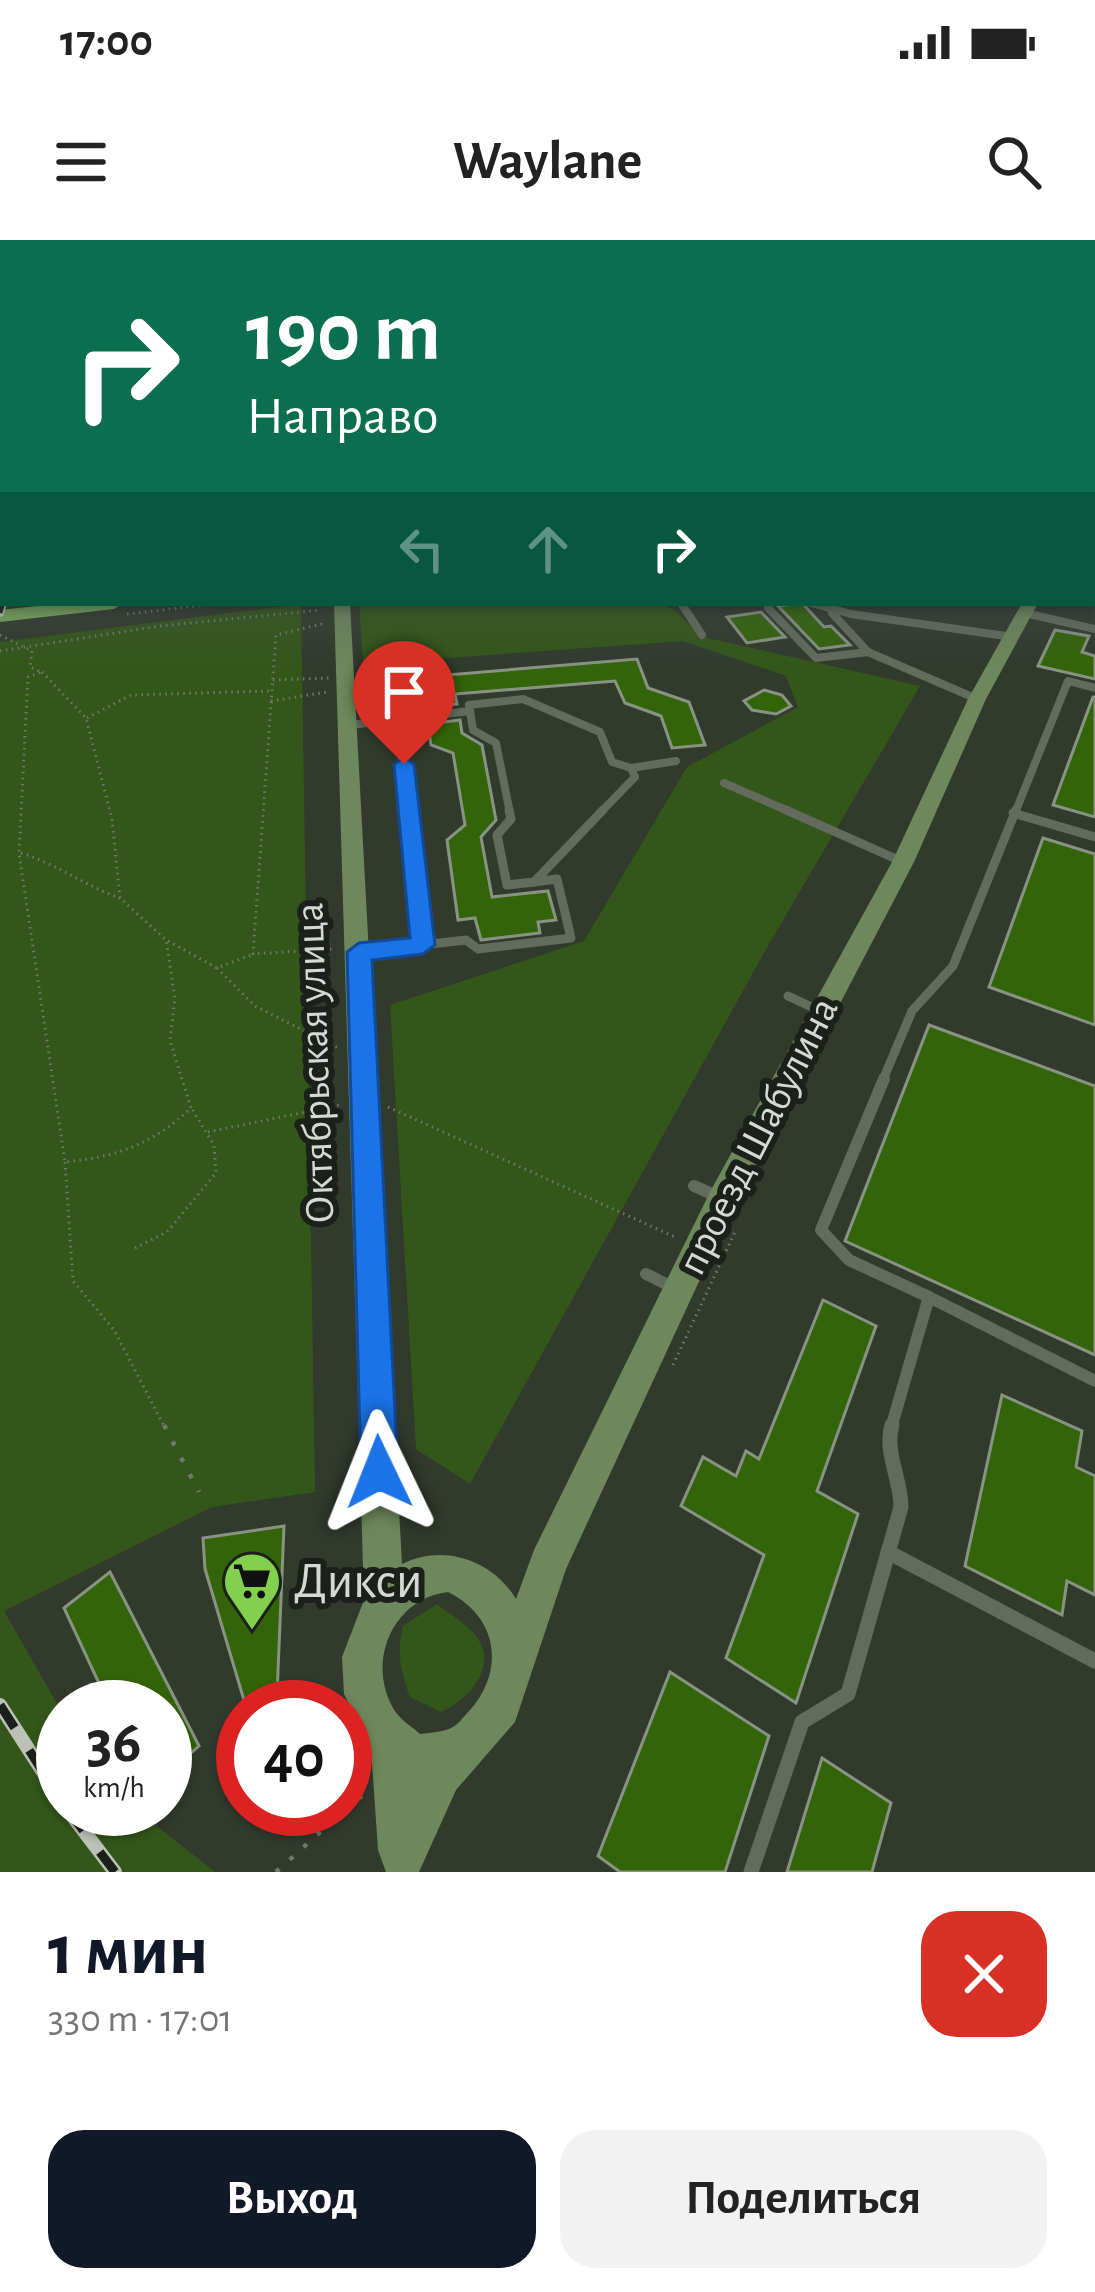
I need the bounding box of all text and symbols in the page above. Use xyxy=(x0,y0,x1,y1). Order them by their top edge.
text: 17:00 xyxy=(60,19,153,64)
icon: menu xyxy=(48,129,114,195)
icon: search xyxy=(981,129,1047,195)
text: Waylane xyxy=(453,135,642,189)
icon: right xyxy=(48,288,204,444)
text: 190 m xyxy=(246,292,441,376)
text: Направо xyxy=(246,390,438,444)
icon: left xyxy=(389,516,455,582)
icon: ahead xyxy=(515,516,581,582)
icon: right xyxy=(641,516,707,582)
pin xyxy=(353,641,455,764)
icon: arrive xyxy=(371,659,437,725)
street label: Октябрьская улица xyxy=(288,902,342,1224)
street label: проезд Шабулина xyxy=(670,991,846,1281)
position arrow xyxy=(316,1409,442,1535)
supermarket icon: Дикси xyxy=(221,1550,283,1632)
place label: Дикси xyxy=(294,1556,423,1607)
speed limit sign: 40 xyxy=(216,1680,372,1836)
text: 36 xyxy=(87,1713,141,1773)
text: km/h xyxy=(83,1773,145,1803)
button: close xyxy=(921,1911,1047,2037)
text: 1 мин xyxy=(48,1915,209,1987)
text: 330 m · 17:01 xyxy=(48,2000,233,2039)
button: Выход xyxy=(48,2130,536,2268)
button: Поделиться xyxy=(560,2130,1047,2268)

